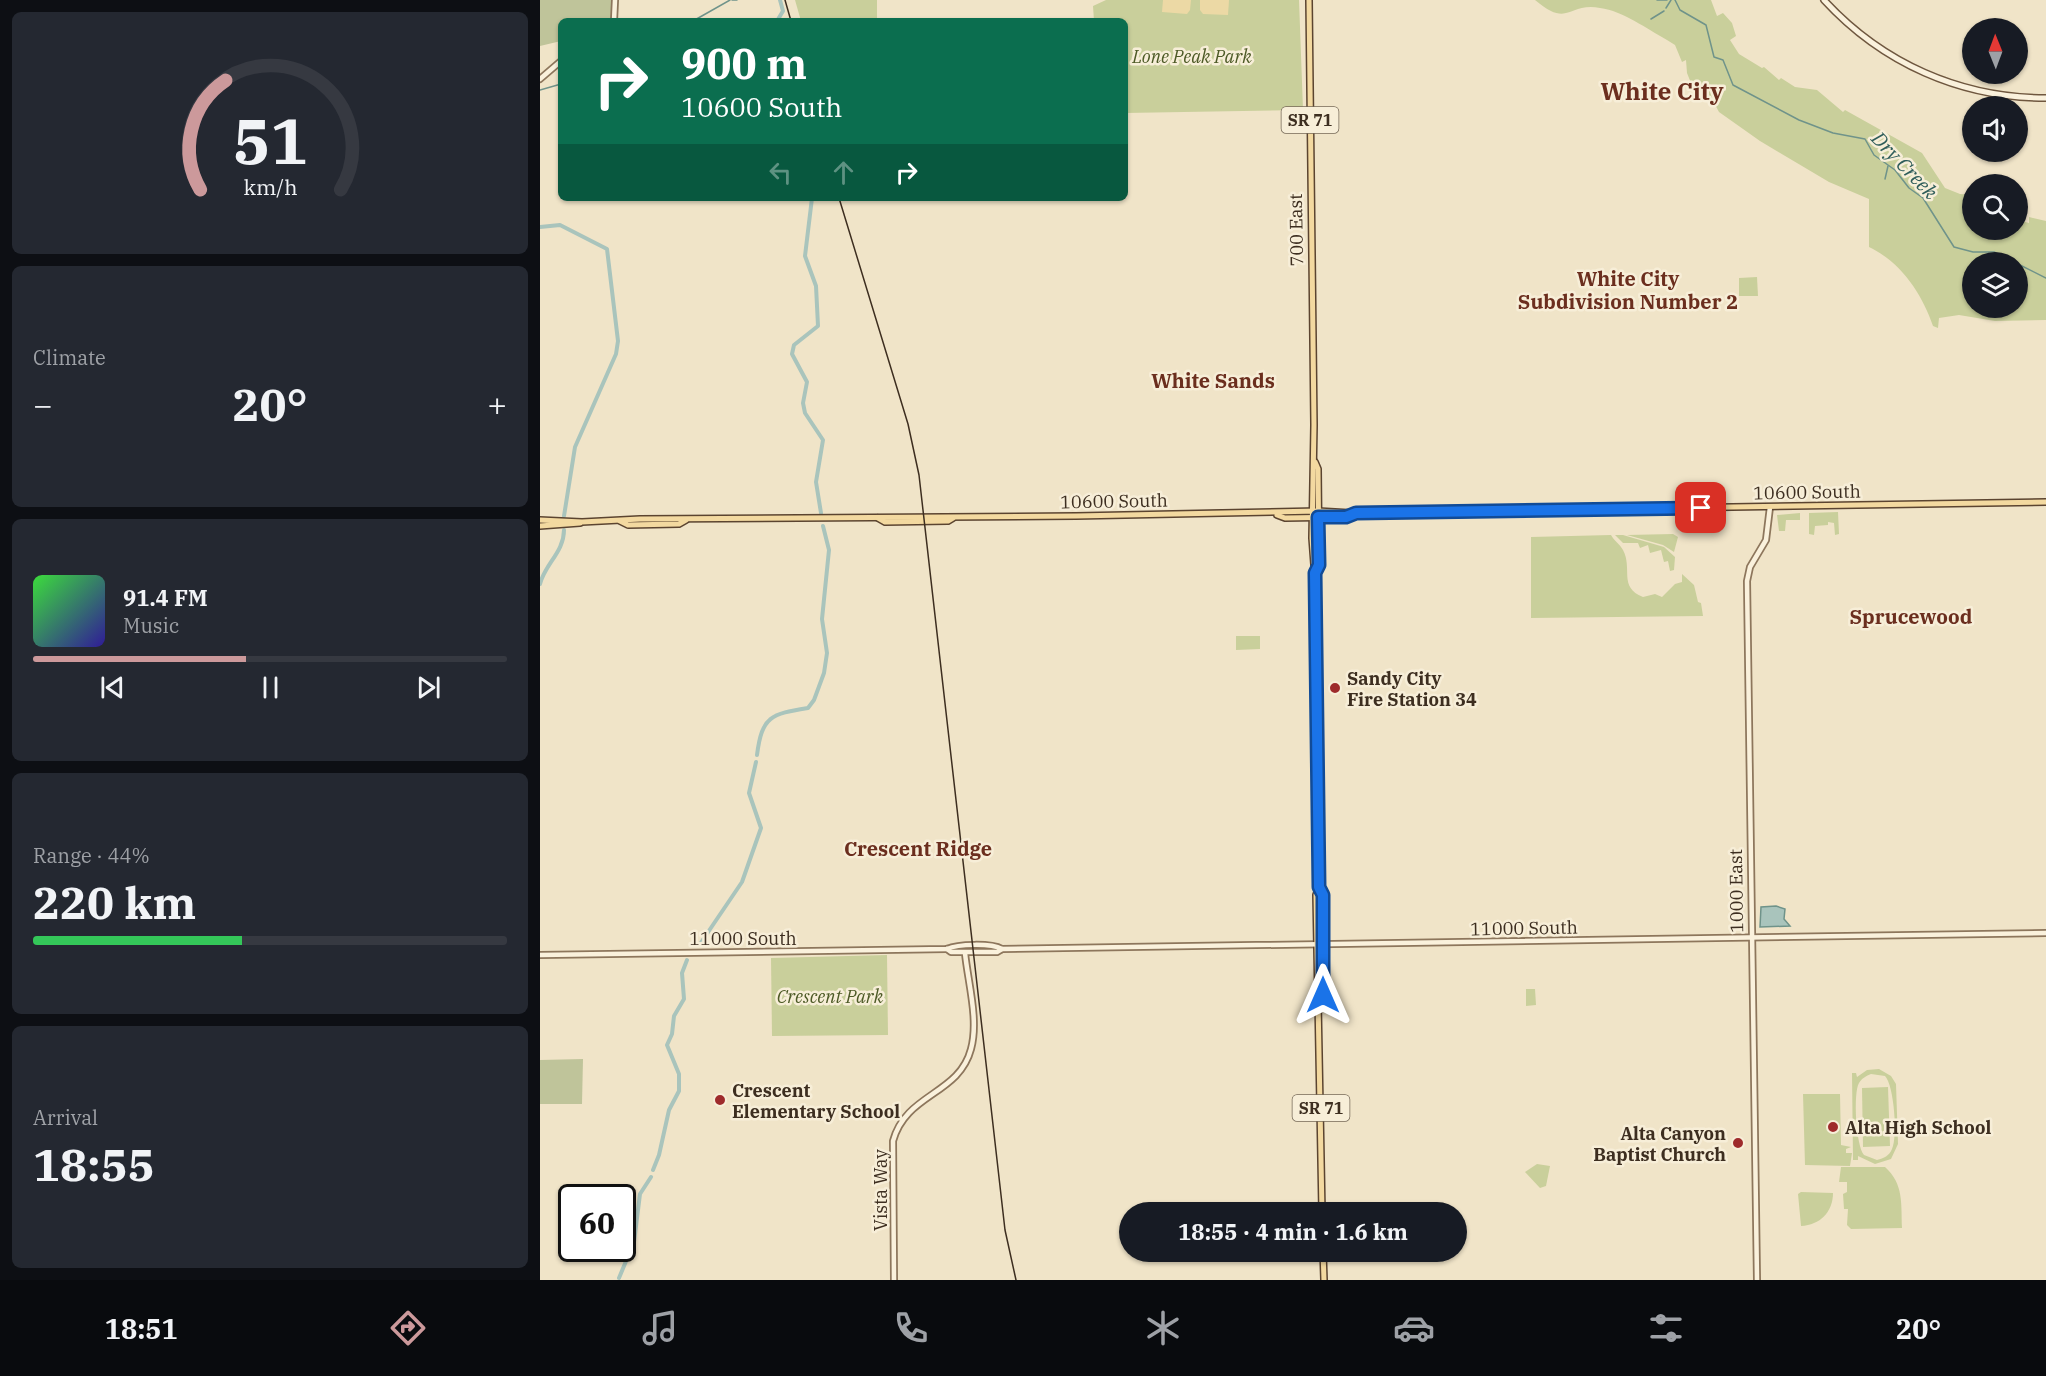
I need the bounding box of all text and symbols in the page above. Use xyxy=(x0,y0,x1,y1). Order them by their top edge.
north arrow xyxy=(1962,18,2028,84)
map controls xyxy=(1962,18,2028,318)
text: 900 m xyxy=(681,36,807,91)
icon: right xyxy=(582,42,660,120)
park label: Lone Peak Park xyxy=(1131,45,1252,68)
district label: White City xyxy=(1600,75,1724,107)
text: 10600 South xyxy=(681,89,842,124)
button: sound xyxy=(1962,96,2028,162)
text: 51 xyxy=(233,100,307,181)
road number: SR 71 xyxy=(1282,107,1338,133)
water label: Dry Creek xyxy=(1865,125,1944,205)
icon: left xyxy=(764,156,797,189)
icon: ahead xyxy=(827,156,860,189)
icon: right xyxy=(890,156,923,189)
text: km/h xyxy=(243,173,297,201)
button: search xyxy=(1962,174,2028,240)
street label: 700 East xyxy=(1284,193,1308,267)
button: layers xyxy=(1962,252,2028,318)
district label: White City Subdivision Number 2 xyxy=(1518,265,1738,315)
text: Climate xyxy=(33,344,106,371)
district label: White Sands xyxy=(1151,367,1275,394)
text: 20° xyxy=(232,375,308,433)
text: − xyxy=(33,383,53,426)
text: + xyxy=(487,383,507,426)
street label: 10600 South xyxy=(1753,480,1861,504)
pin xyxy=(1675,482,1726,533)
street label: 10600 South xyxy=(1060,489,1168,513)
icon: arrive xyxy=(1684,491,1717,524)
text: 91.4 FM xyxy=(123,583,208,612)
district label: Sprucewood xyxy=(1850,603,1973,630)
text: Music xyxy=(123,612,179,639)
place label: Sandy City Fire Station 34 xyxy=(1347,667,1477,711)
icon: previous xyxy=(96,671,129,704)
icon: pause xyxy=(254,671,287,704)
icon: next xyxy=(412,671,445,704)
marker: Sandy City Fire Station 34 xyxy=(1328,681,1342,695)
district label: Crescent Ridge xyxy=(844,835,992,862)
text: Range · 44% xyxy=(33,842,150,869)
street label: 1000 East xyxy=(1724,849,1748,933)
text: 220 km xyxy=(33,873,196,931)
street label: 11000 South xyxy=(1470,916,1578,940)
street label: 11000 South xyxy=(689,927,797,950)
position arrow xyxy=(1291,963,1355,1027)
park label: Crescent Park xyxy=(777,985,884,1008)
place label: Crescent Elementary School xyxy=(732,1079,900,1123)
marker: Crescent Elementary School xyxy=(713,1093,727,1107)
road number: SR 71 xyxy=(1292,1095,1350,1121)
text: Arrival xyxy=(33,1104,98,1131)
place label: Alta High School xyxy=(1845,1116,1991,1139)
marker: Alta High School xyxy=(1826,1120,1840,1134)
place label: Alta Canyon Baptist Church xyxy=(1593,1122,1726,1166)
text: 18:55 xyxy=(33,1135,155,1193)
marker: Alta Canyon Baptist Church xyxy=(1731,1136,1745,1150)
street label: Vista Way xyxy=(869,1149,892,1231)
speed limit sign: 60 xyxy=(558,1184,636,1262)
text: 18:55 · 4 min · 1.6 km xyxy=(1178,1217,1408,1246)
icon: directions xyxy=(387,1307,429,1349)
icon: music xyxy=(639,1307,681,1349)
icon: phone xyxy=(890,1307,932,1349)
icon: climate xyxy=(1142,1307,1184,1349)
icon: car xyxy=(1393,1307,1435,1349)
icon: filters xyxy=(1645,1307,1687,1349)
text: 18:51 xyxy=(105,1311,178,1346)
text: 20° xyxy=(1896,1311,1941,1346)

